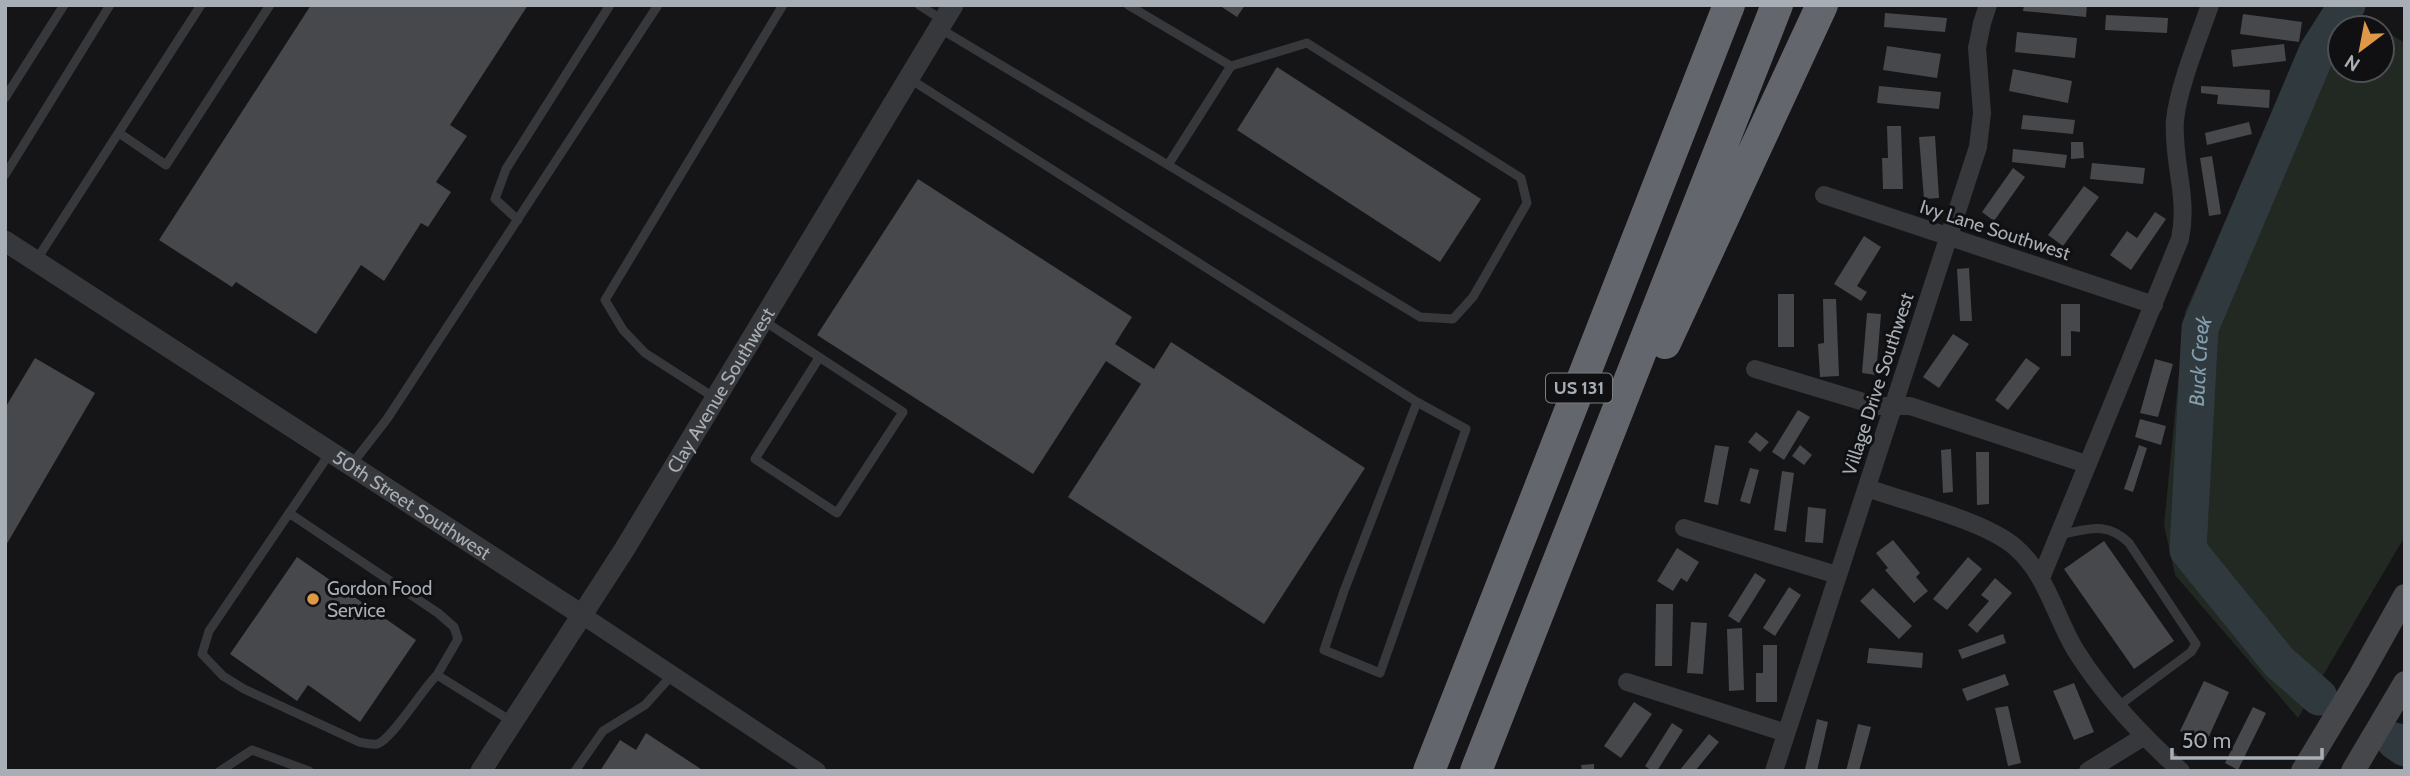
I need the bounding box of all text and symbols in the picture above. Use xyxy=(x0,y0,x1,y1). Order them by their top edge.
north arrow xyxy=(2326,14,2396,84)
text: N xyxy=(2340,50,2364,76)
street label: Ivy Lane Southwest xyxy=(1917,195,2074,265)
street label: Village Drive Southwest xyxy=(1838,289,1919,478)
street label: Clay Avenue Southwest xyxy=(662,303,780,477)
water label: Buck Creek xyxy=(2183,311,2217,407)
road number: US 131 xyxy=(1546,374,1612,402)
street label: 50th Street Southwest xyxy=(329,445,496,565)
place label: Gordon Food Service xyxy=(327,577,432,622)
marker: Gordon Food Service xyxy=(305,591,321,607)
scale bar xyxy=(2172,716,2322,760)
text: 50 m xyxy=(2182,728,2231,753)

